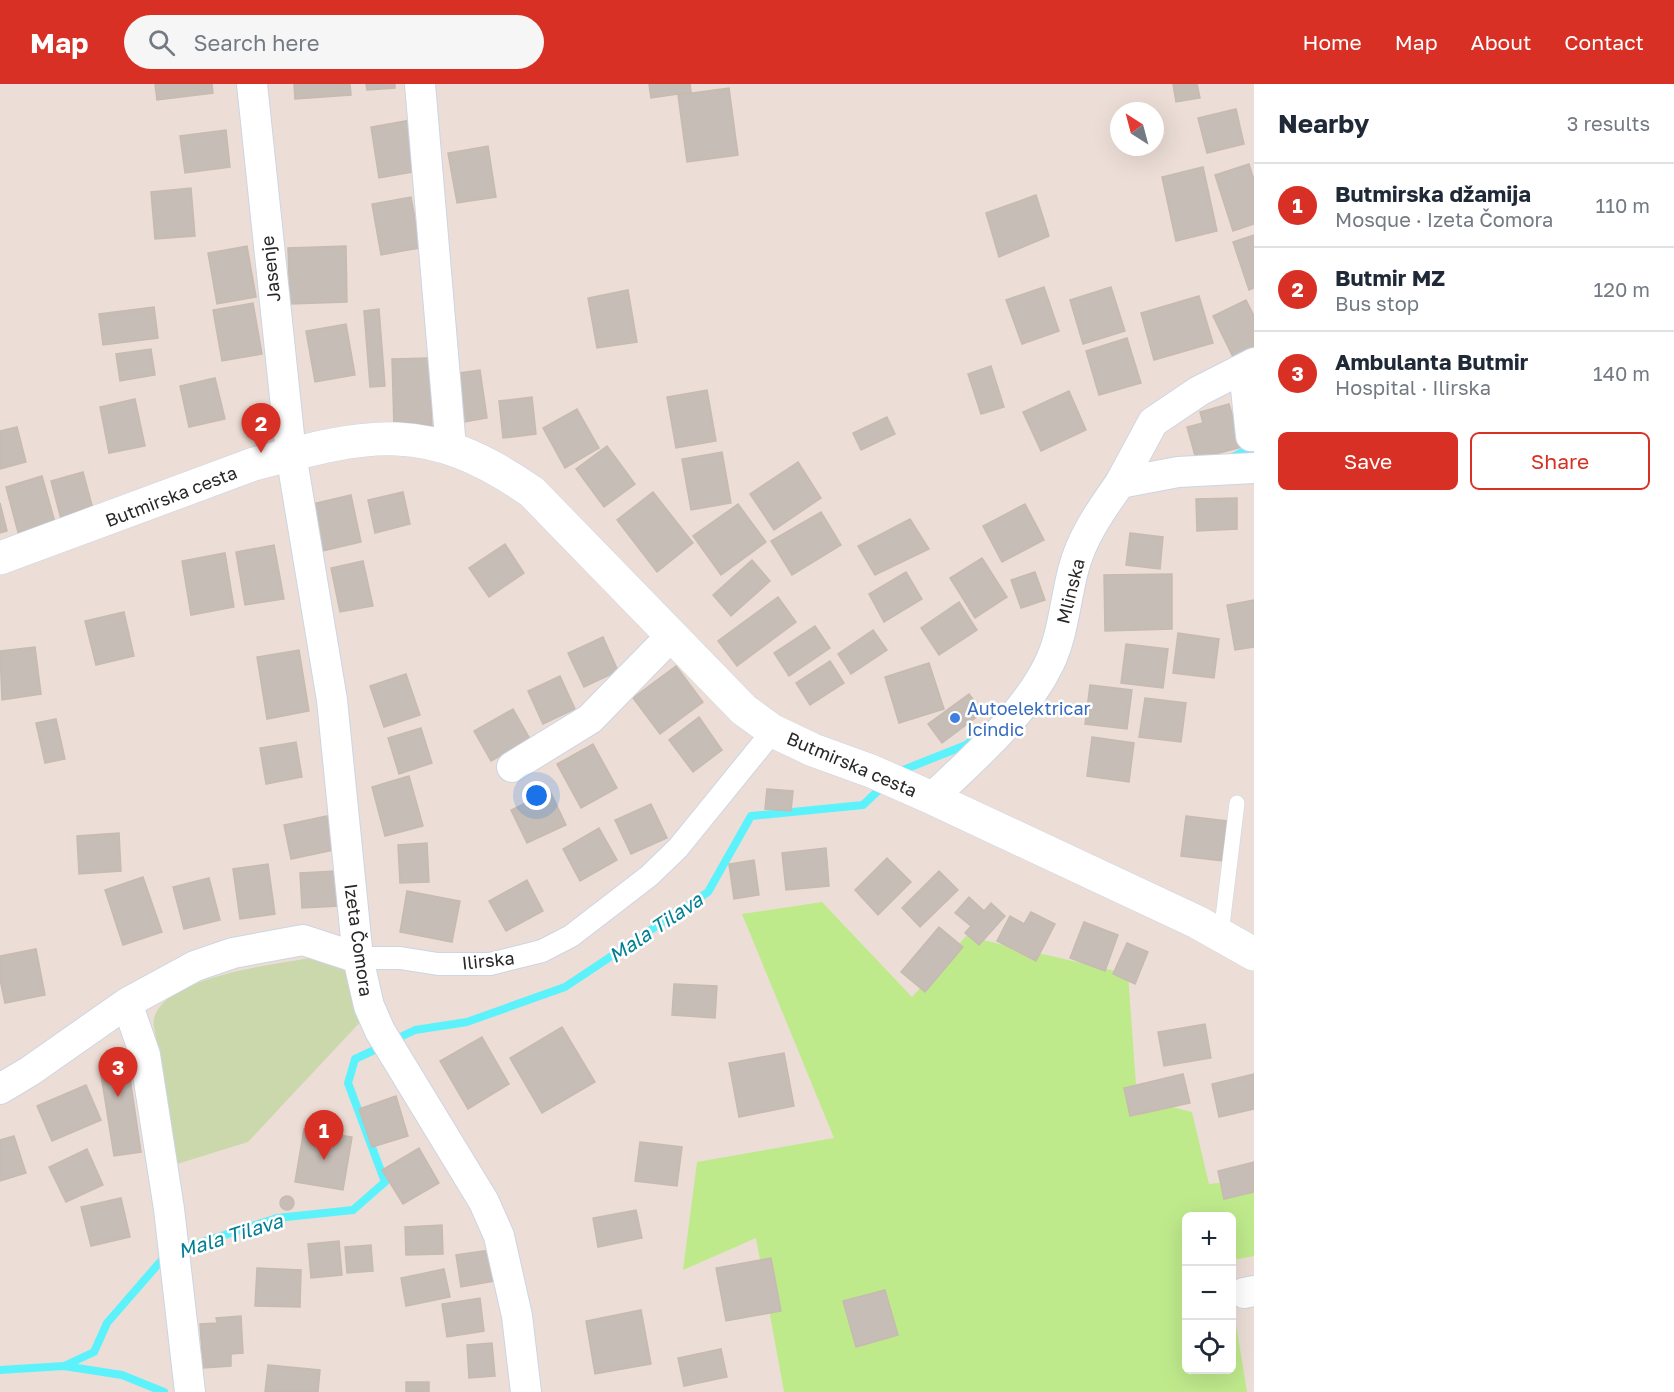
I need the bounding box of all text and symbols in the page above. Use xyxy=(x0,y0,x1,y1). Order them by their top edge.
search box xyxy=(124,15,544,69)
text: Map xyxy=(30,26,88,59)
icon: search xyxy=(145,26,178,59)
text: Search here xyxy=(193,29,319,56)
text: Home xyxy=(1302,29,1362,55)
text: Map xyxy=(1395,29,1438,55)
text: About xyxy=(1471,29,1531,55)
text: Contact xyxy=(1564,29,1644,55)
north arrow xyxy=(1110,102,1164,156)
text: Nearby xyxy=(1278,108,1369,139)
text: 3 results xyxy=(1567,111,1650,135)
text: Butmirska džamija xyxy=(1335,180,1531,207)
text: 1 xyxy=(1292,193,1303,217)
text: 110 m xyxy=(1596,193,1650,217)
text: Mosque · Izeta Čomora xyxy=(1335,207,1553,231)
street label: Jasenje xyxy=(256,235,284,303)
text: Butmir MZ xyxy=(1335,264,1445,291)
text: 2 xyxy=(1291,277,1304,301)
text: 120 m xyxy=(1594,277,1650,301)
text: Bus stop xyxy=(1335,291,1419,315)
text: Ambulanta Butmir xyxy=(1335,348,1528,375)
text: 3 xyxy=(1291,361,1304,385)
text: 140 m xyxy=(1593,361,1650,385)
text: Hospital · Ilirska xyxy=(1335,375,1491,399)
pin: 2 xyxy=(242,404,280,453)
button: Save xyxy=(1278,432,1458,490)
button: Share xyxy=(1470,432,1650,490)
street label: Butmirska cesta xyxy=(102,461,240,531)
street label: Mlinska xyxy=(1051,556,1089,626)
place label: Autoelektricar Icindic xyxy=(967,697,1091,740)
marker: Autoelektricar Icindic xyxy=(948,711,962,725)
street label: Butmirska cesta xyxy=(784,727,920,801)
your location xyxy=(522,781,551,810)
street label: Izeta Čomora xyxy=(340,882,378,998)
water label: Mala Tilava xyxy=(603,886,707,967)
street label: Ilirska xyxy=(461,946,515,974)
pin: 3 xyxy=(98,1048,138,1097)
pin: 1 xyxy=(304,1110,344,1160)
water label: Mala Tilava xyxy=(175,1208,286,1262)
map controls xyxy=(1182,1212,1236,1374)
button: + xyxy=(1182,1212,1236,1266)
button: − xyxy=(1182,1266,1236,1320)
button: locate xyxy=(1182,1320,1236,1374)

